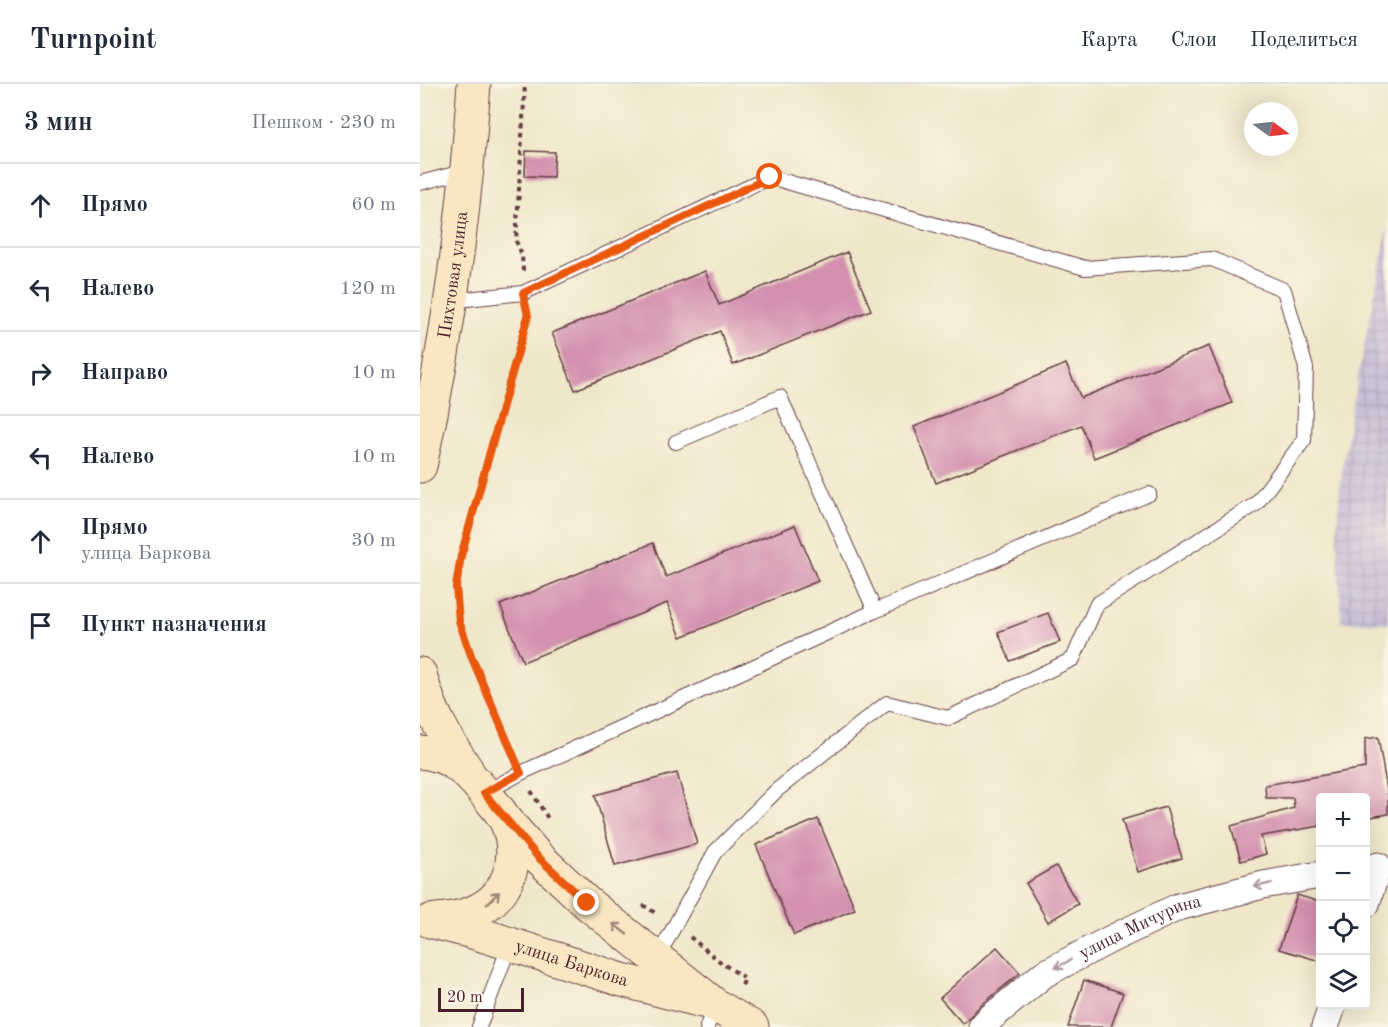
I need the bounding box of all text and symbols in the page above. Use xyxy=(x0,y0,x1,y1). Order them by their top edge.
text: Turnpoint xyxy=(30,27,157,55)
text: Карта xyxy=(1081,30,1138,51)
text: Слои xyxy=(1171,30,1217,51)
text: Поделиться xyxy=(1250,30,1358,51)
north arrow xyxy=(1244,102,1298,156)
text: 3 мин xyxy=(24,110,93,136)
text: Пешком · 230 m xyxy=(251,113,396,133)
route start xyxy=(756,163,782,189)
icon: ahead xyxy=(24,189,57,222)
text: Прямо xyxy=(81,194,148,216)
text: 60 m xyxy=(351,195,396,215)
street label: Пихтовая улица xyxy=(436,210,471,340)
icon: left xyxy=(24,273,57,306)
text: Налево xyxy=(81,278,154,300)
text: 120 m xyxy=(340,279,396,299)
icon: right xyxy=(24,357,57,390)
text: Направо xyxy=(81,362,168,384)
text: 10 m xyxy=(351,363,396,383)
icon: left xyxy=(24,441,57,474)
text: Налево xyxy=(81,446,154,468)
text: 10 m xyxy=(351,447,396,467)
text: Прямо xyxy=(81,517,148,539)
icon: ahead xyxy=(24,525,57,558)
text: 30 m xyxy=(351,531,396,551)
text: улица Баркова xyxy=(81,544,212,564)
icon: arrive xyxy=(24,609,57,642)
text: Пункт назначения xyxy=(81,614,267,636)
map controls xyxy=(1316,793,1370,1009)
button: + xyxy=(1316,793,1370,847)
button: − xyxy=(1316,847,1370,901)
one-way arrow xyxy=(1254,880,1273,891)
route end xyxy=(573,889,599,915)
one-way arrow xyxy=(486,891,500,906)
street label: улица Мичурина xyxy=(1076,892,1203,963)
button: locate xyxy=(1316,901,1370,955)
one-way arrow xyxy=(612,923,628,936)
street label: улица Баркова xyxy=(513,937,630,990)
button: layers xyxy=(1316,955,1370,1009)
one-way arrow xyxy=(1055,958,1072,970)
scale bar xyxy=(438,985,524,1012)
text: 20 m xyxy=(447,990,483,1006)

